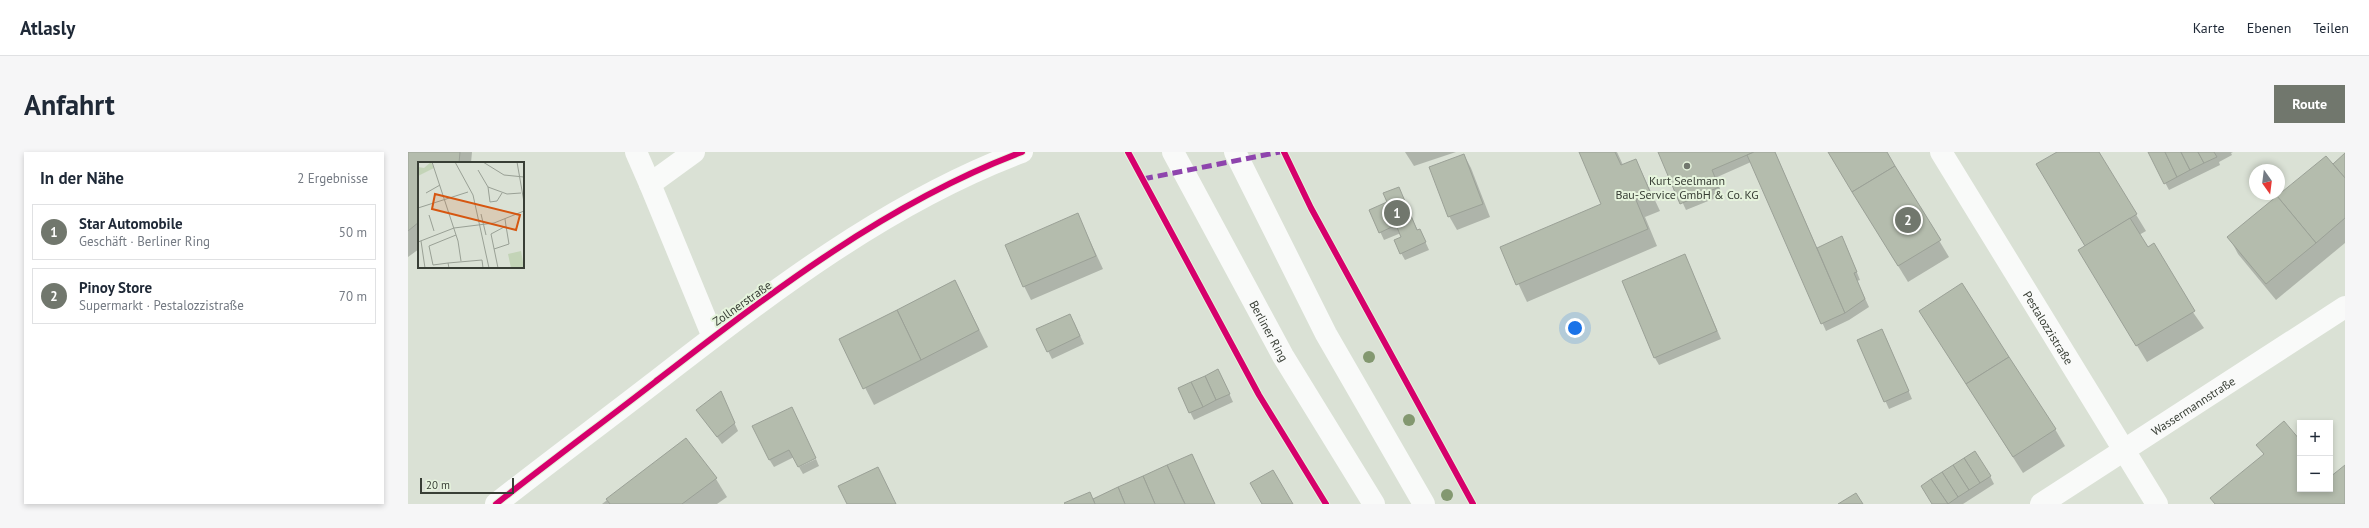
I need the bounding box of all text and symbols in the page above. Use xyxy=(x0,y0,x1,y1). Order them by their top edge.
text: Atlasly xyxy=(20,16,75,40)
text: Karte xyxy=(2193,19,2225,37)
text: Ebenen xyxy=(2247,19,2291,37)
text: Teilen xyxy=(2313,19,2349,37)
button: Route xyxy=(2274,85,2345,123)
text: Anfahrt xyxy=(24,86,115,123)
marker: Kurt Seelmann Bau-Service GmbH & Co. KG xyxy=(1682,161,1692,171)
inset map xyxy=(418,162,524,268)
north arrow xyxy=(2249,164,2285,200)
text: In der Nähe xyxy=(40,167,124,189)
text: 2 Ergebnisse xyxy=(297,170,368,187)
place label: Kurt Seelmann Bau-Service GmbH & Co. KG xyxy=(1615,173,1759,202)
pin: 1 xyxy=(1384,198,1410,228)
pin: 2 xyxy=(1895,205,1921,235)
text: Star Automobile xyxy=(79,214,183,233)
text: 1 xyxy=(50,224,58,241)
text: 50 m xyxy=(339,224,367,241)
text: Geschäft · Berliner Ring xyxy=(79,233,210,250)
street label: Zollnerstraße xyxy=(710,277,774,329)
text: Pinoy Store xyxy=(79,278,152,297)
text: 2 xyxy=(50,288,58,305)
text: 70 m xyxy=(339,288,367,305)
street label: Pestalozzistraße xyxy=(2020,288,2077,367)
text: Supermarkt · Pestalozzistraße xyxy=(79,297,244,314)
street label: Berliner Ring xyxy=(1247,297,1292,364)
your location xyxy=(1565,318,1585,338)
street label: Wassermannstraße xyxy=(2148,373,2238,438)
map controls xyxy=(2297,420,2333,492)
button: + xyxy=(2297,420,2333,456)
button: − xyxy=(2297,456,2333,492)
scale bar xyxy=(420,476,514,495)
text: 20 m xyxy=(426,478,450,492)

